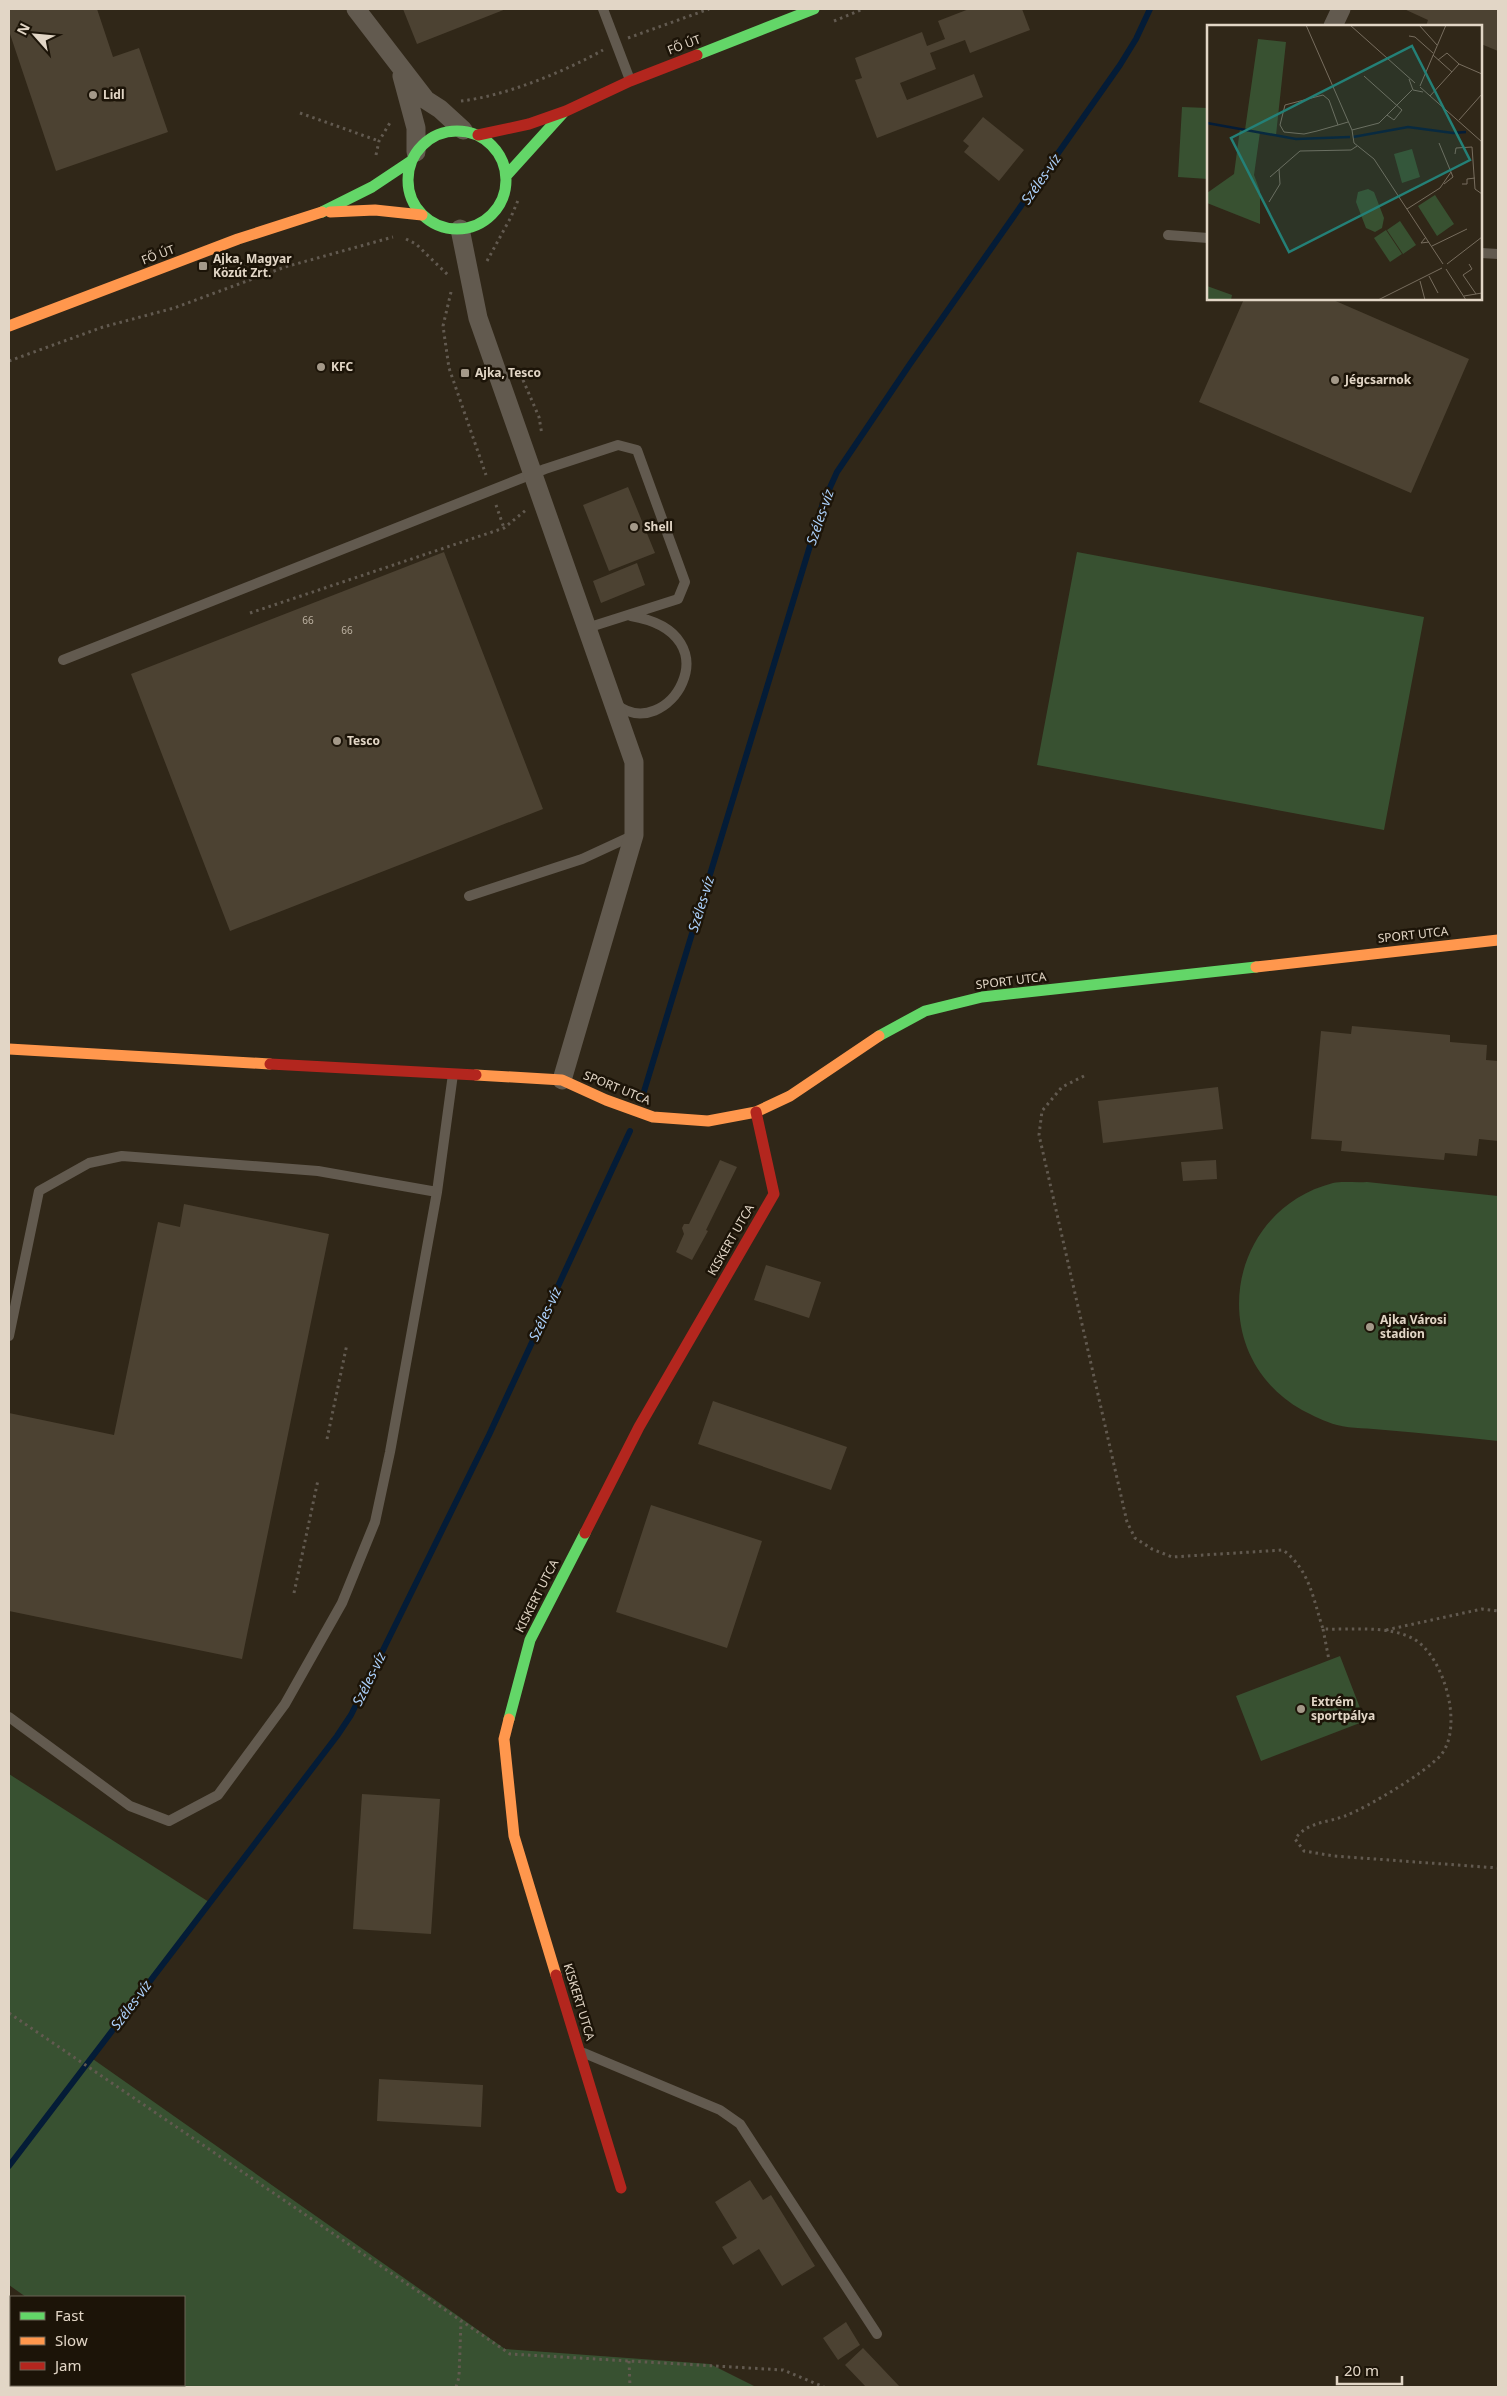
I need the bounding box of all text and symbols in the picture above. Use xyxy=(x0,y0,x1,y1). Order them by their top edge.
north arrow xyxy=(10,10,60,60)
text: N xyxy=(12,19,34,38)
inset map xyxy=(1207,25,1482,300)
street label: FŐ ÚT xyxy=(665,30,703,59)
place label: Lidl xyxy=(103,86,124,103)
marker: Lidl xyxy=(87,89,99,101)
water label: Széles-víz xyxy=(1016,149,1065,208)
street label: FŐ ÚT xyxy=(139,240,177,269)
place label: Ajka, Magyar Közút Zrt. xyxy=(213,250,292,281)
marker: Ajka, Magyar Közút Zrt. xyxy=(197,260,209,272)
place label: KFC xyxy=(331,358,354,375)
marker: KFC xyxy=(315,361,327,373)
place label: Ajka, Tesco xyxy=(475,364,541,381)
marker: Ajka, Tesco xyxy=(459,367,471,379)
place label: Jégcsarnok xyxy=(1344,371,1412,388)
marker: Jégcsarnok xyxy=(1329,374,1341,386)
water label: Széles-víz xyxy=(801,486,838,547)
place label: Shell xyxy=(644,518,673,535)
marker: Shell xyxy=(628,521,640,533)
house number: 66 xyxy=(302,613,314,627)
house number: 66 xyxy=(341,623,353,637)
place label: Tesco xyxy=(347,732,380,749)
marker: Tesco xyxy=(331,735,343,747)
water label: Széles-víz xyxy=(683,873,718,934)
street label: SPORT UTCA xyxy=(1377,922,1449,947)
street label: SPORT UTCA xyxy=(975,968,1048,993)
street label: SPORT UTCA xyxy=(581,1066,654,1109)
street label: KISKERT UTCA xyxy=(703,1201,758,1279)
water label: Széles-víz xyxy=(524,1283,566,1344)
place label: Ajka Városi stadion xyxy=(1380,1311,1447,1342)
marker: Ajka Városi stadion xyxy=(1364,1321,1376,1333)
street label: KISKERT UTCA xyxy=(511,1556,562,1635)
water label: Széles-víz xyxy=(347,1648,390,1709)
place label: Extrém sportpálya xyxy=(1311,1693,1375,1724)
marker: Extrém sportpálya xyxy=(1295,1703,1307,1715)
street label: KISKERT UTCA xyxy=(560,1961,599,2043)
water label: Széles-víz xyxy=(106,1975,156,2033)
legend xyxy=(10,2296,185,2386)
text: Fast xyxy=(55,2305,84,2325)
text: Slow xyxy=(55,2330,88,2350)
scale bar xyxy=(1337,2354,1402,2386)
text: Jam xyxy=(53,2355,82,2375)
text: 20 m xyxy=(1344,2360,1379,2380)

